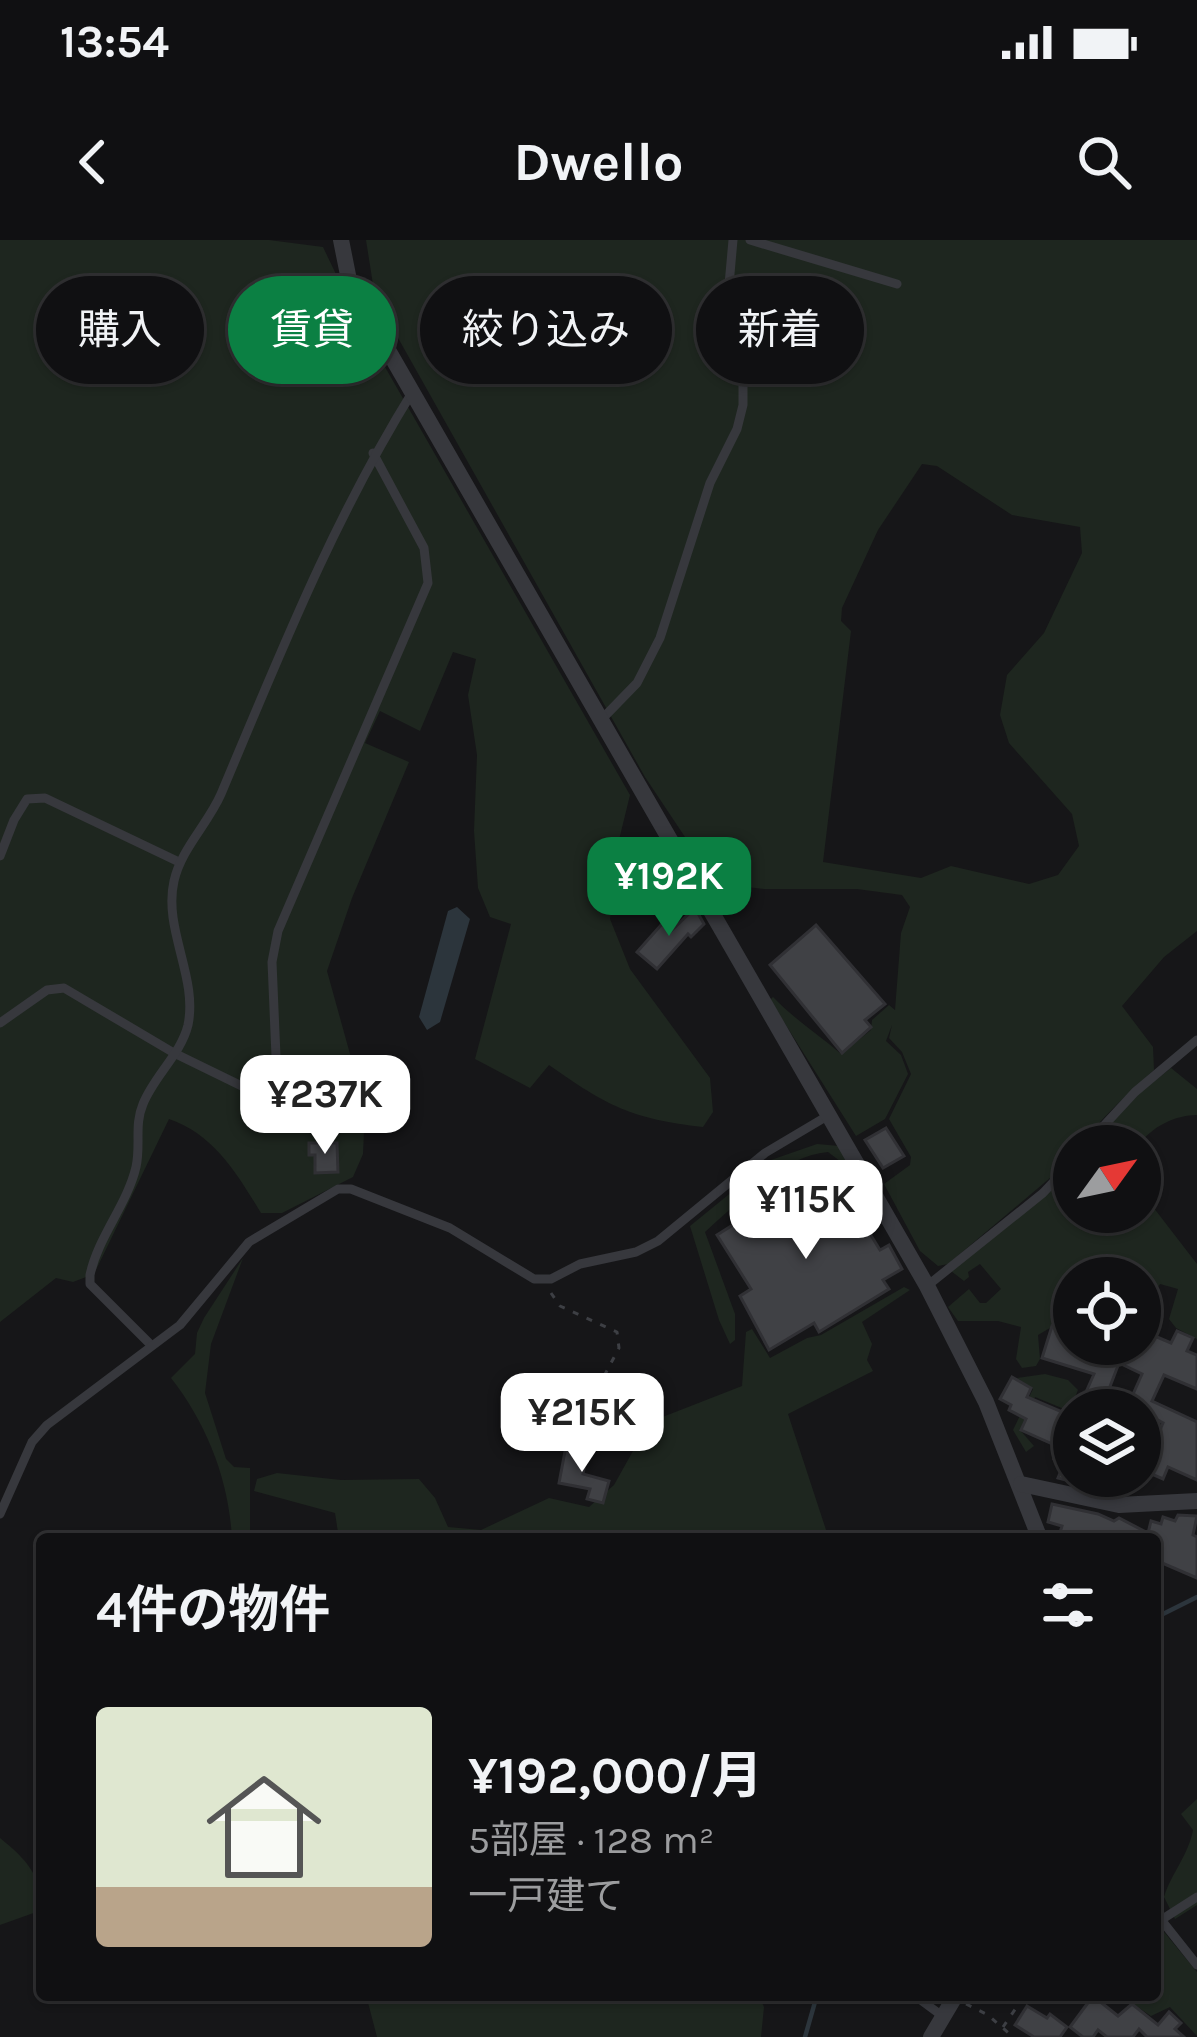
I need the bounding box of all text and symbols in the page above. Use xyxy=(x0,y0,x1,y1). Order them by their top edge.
text: 13:54 xyxy=(60,16,169,68)
icon: back xyxy=(60,129,126,195)
icon: search xyxy=(1071,129,1137,195)
text: Dwello xyxy=(513,130,684,194)
chip: 購入 xyxy=(36,276,204,384)
chip: 賃貸 xyxy=(228,276,396,384)
chip: 絞り込み xyxy=(420,276,672,384)
chip: 新着 xyxy=(696,276,864,384)
pin: ¥192K xyxy=(585,837,753,939)
text: ¥192K xyxy=(614,853,724,899)
pin: ¥237K xyxy=(241,1055,409,1157)
text: ¥237K xyxy=(267,1071,383,1117)
north arrow xyxy=(1053,1125,1161,1233)
map controls xyxy=(1053,1125,1161,1497)
pin: ¥115K xyxy=(722,1160,890,1262)
text: ¥115K xyxy=(757,1176,855,1222)
button: locate xyxy=(1053,1257,1161,1365)
pin: ¥215K xyxy=(498,1373,666,1475)
text: ¥215K xyxy=(528,1389,636,1435)
button: layers xyxy=(1053,1389,1161,1497)
icon: filters xyxy=(1035,1572,1101,1638)
text: 4件の物件 xyxy=(96,1580,330,1640)
text: ¥192,000/月 xyxy=(468,1746,763,1806)
icon: home xyxy=(192,1755,336,1899)
text: 5部屋 · 128 m² xyxy=(468,1817,714,1863)
text: 一戸建て xyxy=(468,1873,624,1919)

